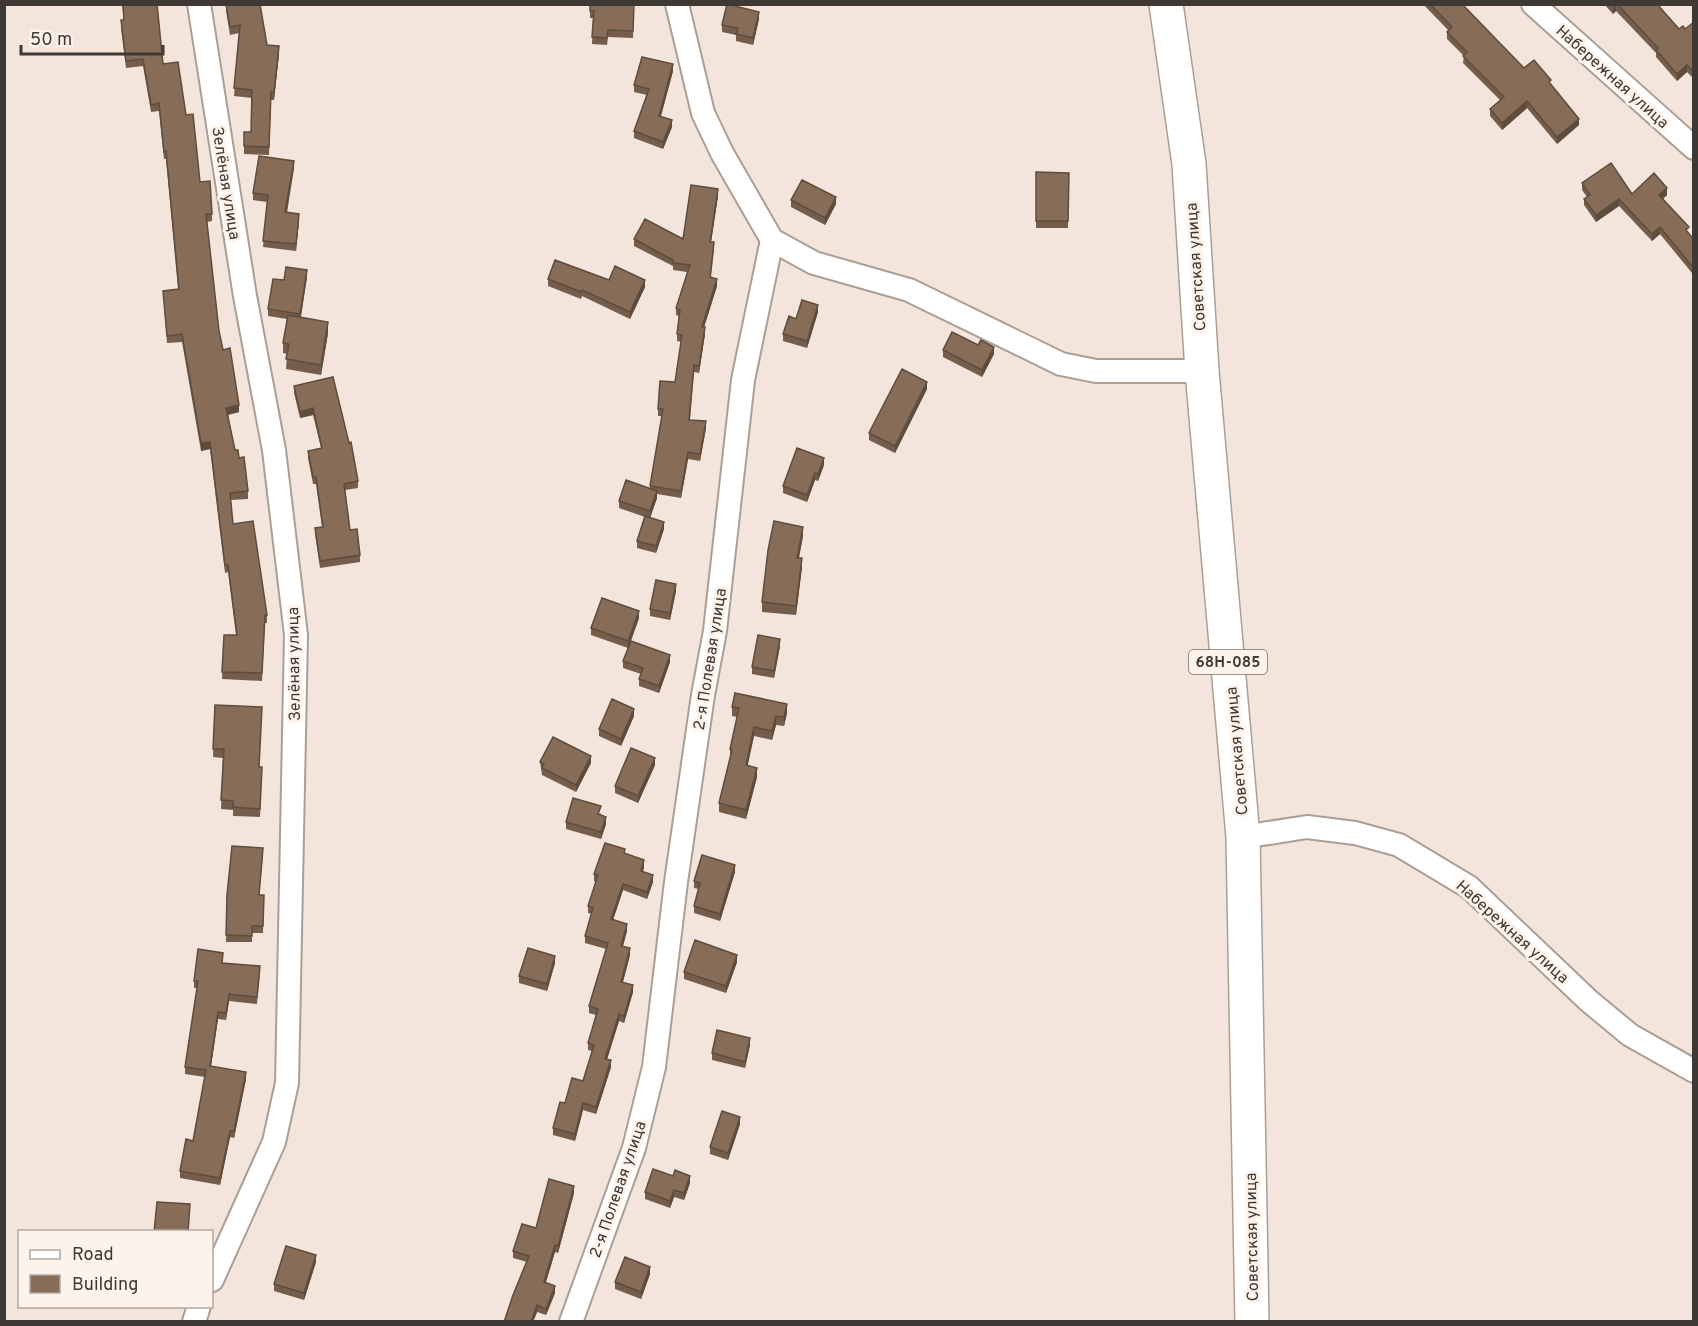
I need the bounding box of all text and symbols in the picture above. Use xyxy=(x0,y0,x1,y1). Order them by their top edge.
scale bar xyxy=(21,18,164,56)
street label: Набережная улица xyxy=(1551,21,1672,133)
text: 50 m xyxy=(30,29,72,52)
street label: Зелёная улица xyxy=(206,125,244,241)
street label: Советская улица xyxy=(1183,202,1211,332)
street label: 2-я Полевая улица xyxy=(690,587,732,732)
street label: Зелёная улица xyxy=(284,607,306,721)
road number: 68Н-085 xyxy=(1189,650,1267,674)
street label: Советская улица xyxy=(1222,686,1254,816)
street label: Набережная улица xyxy=(1451,876,1572,988)
street label: 2-я Полевая улица xyxy=(586,1119,652,1261)
street label: Советская улица xyxy=(1242,1172,1264,1302)
legend xyxy=(18,1230,213,1308)
text: Road xyxy=(72,1244,114,1267)
text: Building xyxy=(72,1274,138,1297)

